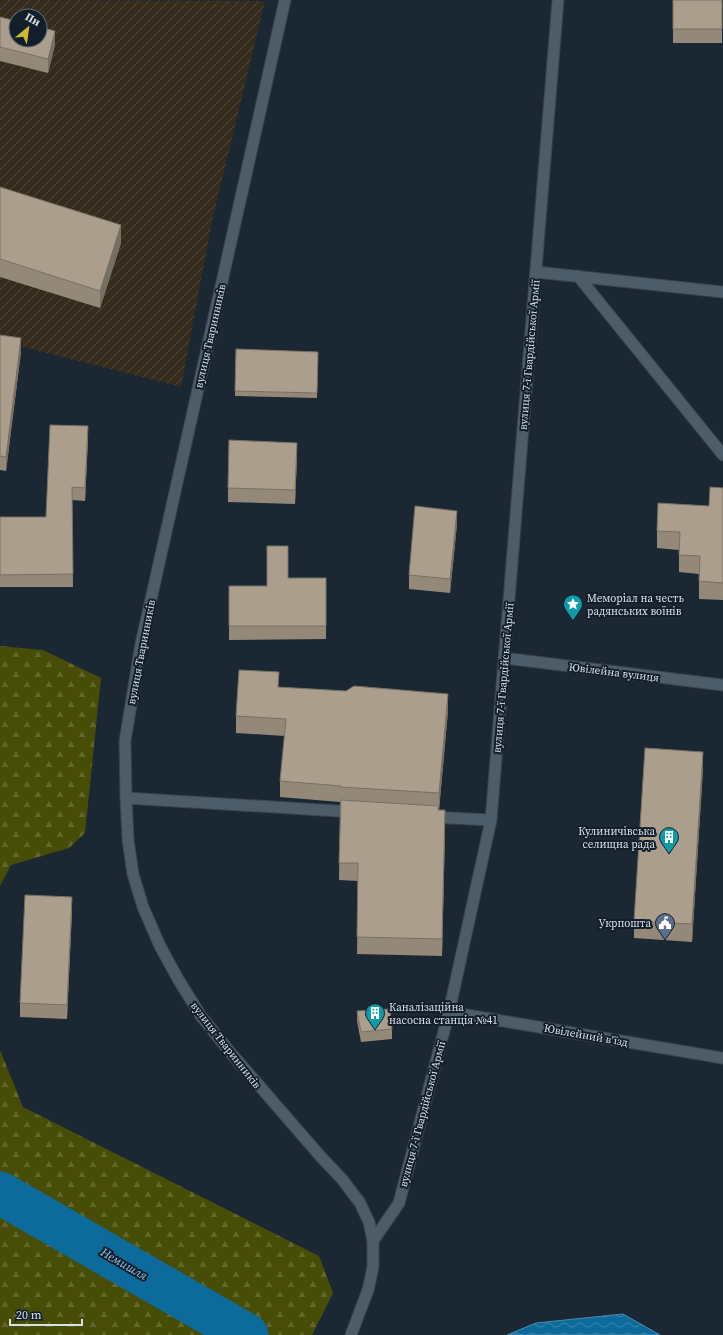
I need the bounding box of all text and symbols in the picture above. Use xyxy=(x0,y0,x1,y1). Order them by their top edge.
north arrow xyxy=(8,8,48,48)
text: Пн xyxy=(22,9,43,30)
street label: вулиця 7-ї Гвардійської Армії xyxy=(515,279,544,431)
street label: вулиця Тваринників xyxy=(191,282,230,390)
place label: Меморіал на честь радянських воїнів xyxy=(587,591,684,619)
place icon: Меморіал на честь радянських воїнів xyxy=(562,593,584,621)
street label: вулиця Тваринників xyxy=(124,598,159,706)
street label: вулиця 7-ї Гвардійської Армії xyxy=(489,602,518,754)
street label: Ювілейна вулиця xyxy=(568,660,660,685)
place label: Кулиничівська селищна рада xyxy=(578,824,655,852)
building icon: Кулиничівська селищна рада xyxy=(658,826,680,854)
public building icon: Укрпошта xyxy=(654,912,676,940)
place label: Укрпошта xyxy=(598,916,651,931)
street label: вулиця Тваринників xyxy=(187,999,264,1092)
place label: Каналізаційна насосна станція №41 xyxy=(389,1000,498,1028)
building icon: Каналізаційна насосна станція №41 xyxy=(364,1002,386,1030)
street label: Ювілейний в'їзд xyxy=(543,1021,629,1050)
street label: вулиця 7-ї Гвардійської Армії xyxy=(396,1039,449,1189)
water label: Немишля xyxy=(97,1244,150,1284)
scale bar xyxy=(10,1301,82,1327)
text: 20 m xyxy=(16,1307,42,1323)

